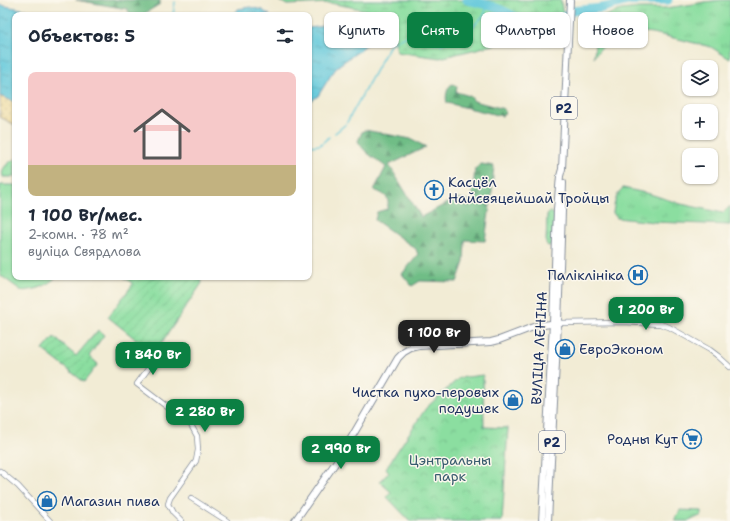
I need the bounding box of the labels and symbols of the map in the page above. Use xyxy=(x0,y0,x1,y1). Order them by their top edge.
road number: Р2 xyxy=(551,97,577,119)
place label: Касцёл Найсвяцейшай Тройцы xyxy=(448,173,610,207)
church icon: Касцёл Найсвяцейшай Тройцы xyxy=(423,179,445,201)
hospital icon: Паліклініка xyxy=(627,264,649,286)
place label: Паліклініка xyxy=(548,266,624,284)
street label: ВУЛІЦА ЛЕНІНА xyxy=(527,291,551,405)
pin: 1 200 Br xyxy=(605,297,687,331)
pin: 1 100 Br xyxy=(393,320,475,354)
shop icon: ЕвроЭконом xyxy=(554,338,576,360)
place label: ЕвроЭконом xyxy=(579,340,663,358)
pin: 1 840 Br xyxy=(112,342,194,376)
place label: Чистка пухо-перовых подушек xyxy=(352,383,500,417)
shop icon: Чистка пухо-перовых подушек xyxy=(502,389,524,411)
pin: 2 280 Br xyxy=(164,399,246,433)
supermarket icon: Родны Кут xyxy=(681,428,703,450)
place label: Родны Кут xyxy=(607,430,679,448)
road number: Р2 xyxy=(539,431,565,453)
pin: 2 990 Br xyxy=(300,436,382,470)
park label: Цэнтральны парк xyxy=(409,451,491,485)
shop icon: Магазин пива xyxy=(36,490,58,512)
place label: Магазин пива xyxy=(61,492,160,510)

